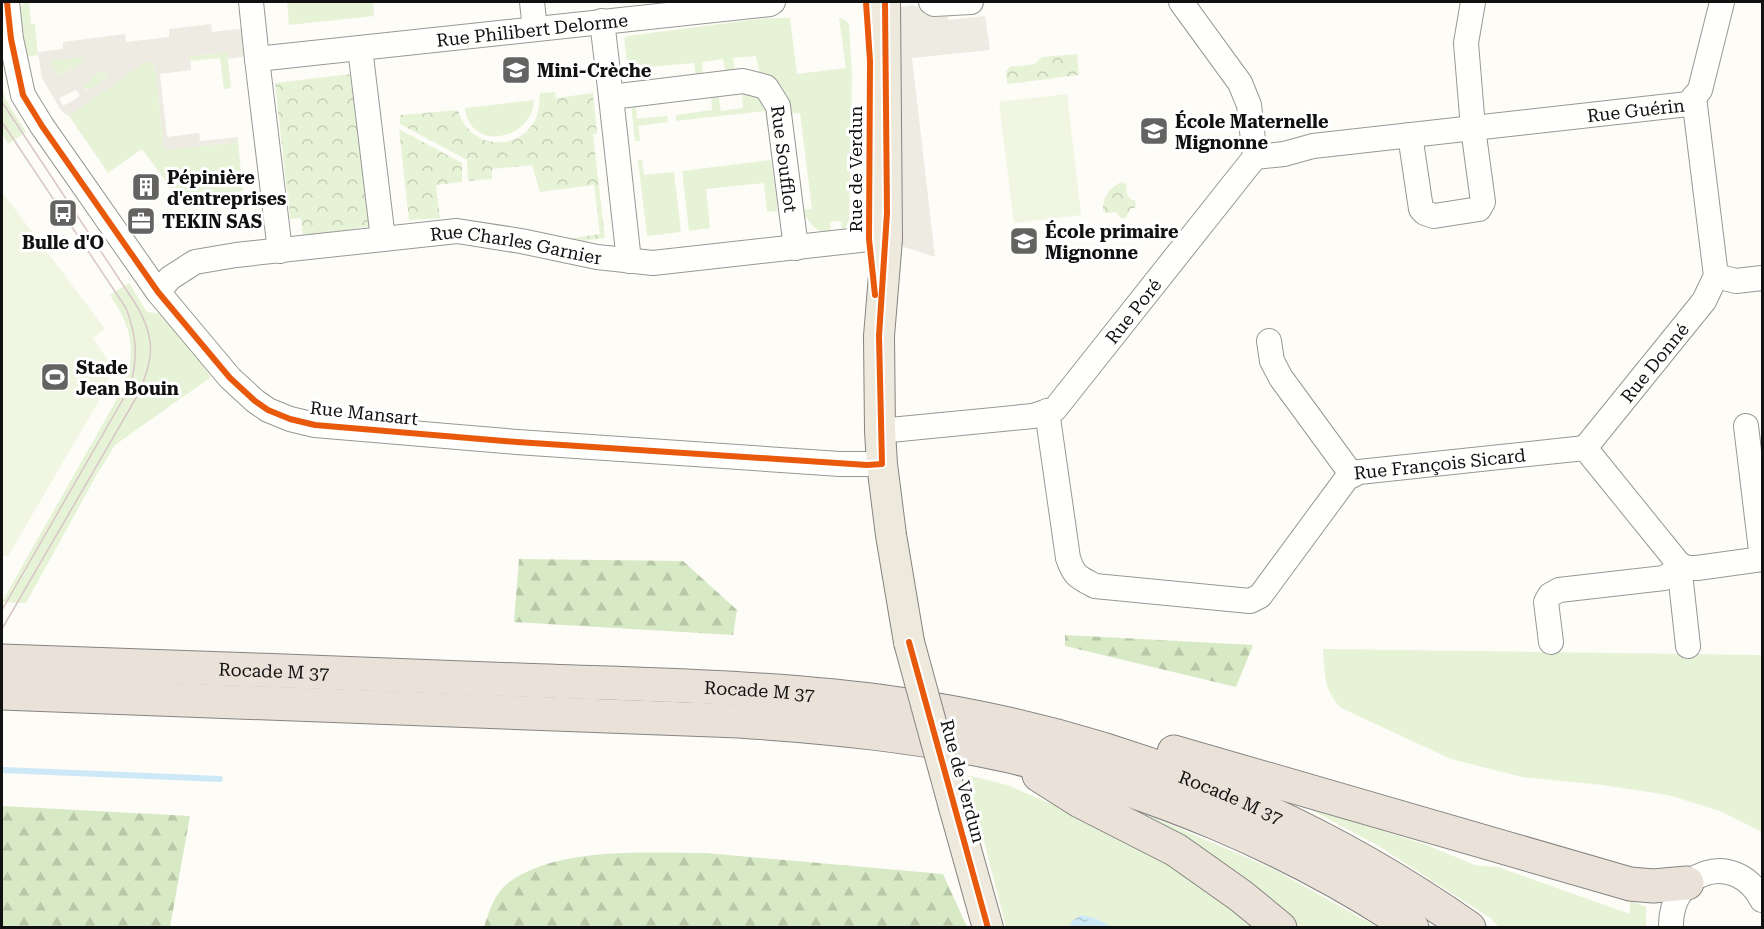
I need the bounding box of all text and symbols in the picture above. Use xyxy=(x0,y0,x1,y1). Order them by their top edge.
street label: Rue Philibert Delorme xyxy=(435,9,629,50)
school or university icon: Mini-Crèche xyxy=(500,54,532,86)
place label: Mini-Crèche xyxy=(537,60,652,81)
street label: Rue Guérin xyxy=(1586,94,1686,126)
street label: Rue Soufflot xyxy=(768,104,802,214)
street label: Rue de Verdun xyxy=(845,105,866,232)
place label: École Maternelle Mignonne xyxy=(1175,110,1329,153)
school or university icon: École Maternelle Mignonne xyxy=(1138,115,1170,147)
place label: Pépinière d'entreprises xyxy=(167,167,286,209)
building icon: Pépinière d'entreprises xyxy=(130,171,162,203)
bus stop icon: Bulle d'O xyxy=(47,197,79,229)
office icon: TEKIN SAS xyxy=(125,205,157,237)
place label: TEKIN SAS xyxy=(162,211,262,232)
street label: Rue Charles Garnier xyxy=(429,220,603,268)
place label: École primaire Mignonne xyxy=(1045,220,1179,263)
school or university icon: École primaire Mignonne xyxy=(1008,225,1040,257)
place label: Bulle d'O xyxy=(22,232,104,253)
street label: Rue Poré xyxy=(1101,274,1165,348)
street label: Rue Donné xyxy=(1616,318,1693,406)
place label: Stade Jean Bouin xyxy=(76,357,179,399)
sports icon: Stade Jean Bouin xyxy=(39,361,71,393)
street label: Rue Mansart xyxy=(309,397,419,429)
street label: Rue François Sicard xyxy=(1353,444,1527,483)
street label: Rocade M 37 xyxy=(218,658,330,683)
street label: Rocade M 37 xyxy=(704,676,816,705)
street label: Rue de Verdun xyxy=(936,717,990,845)
street label: Rocade M 37 xyxy=(1176,766,1286,828)

